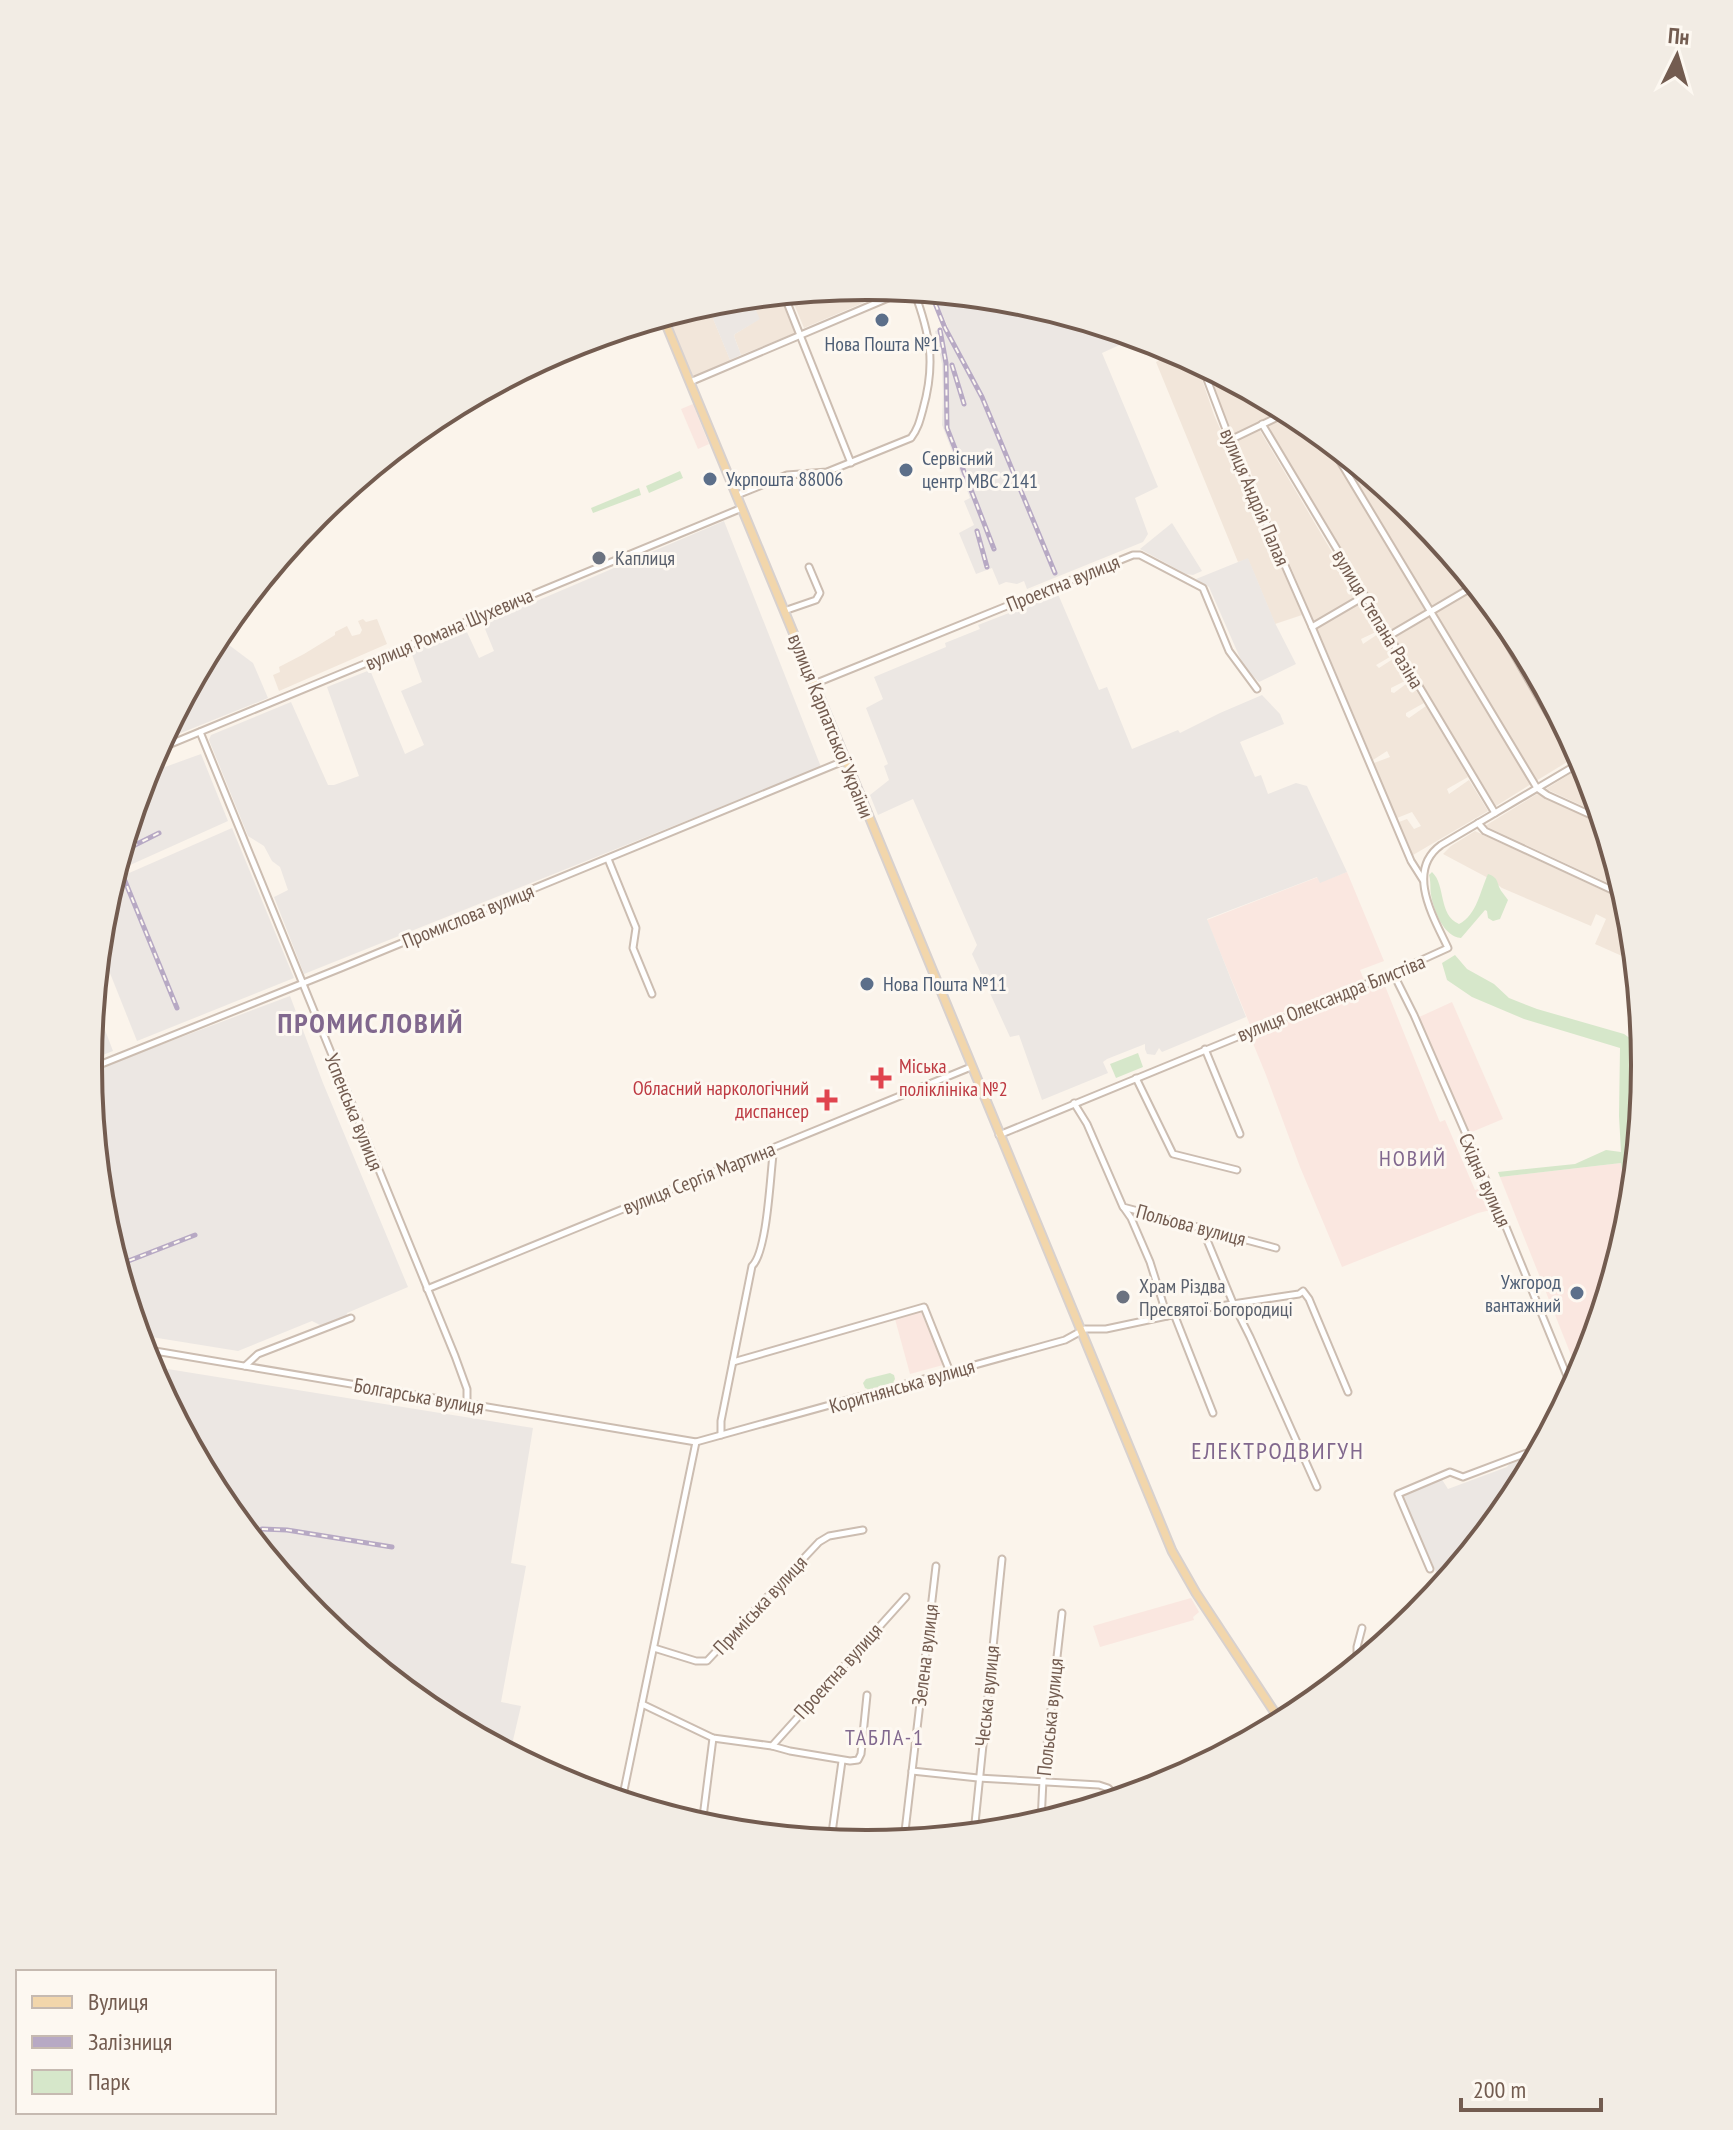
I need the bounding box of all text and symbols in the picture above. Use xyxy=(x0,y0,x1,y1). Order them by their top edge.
north arrow xyxy=(1637,16,1717,96)
text: Пн xyxy=(1667,21,1691,51)
marker: Нова Пошта №1 xyxy=(873,311,891,329)
place label: Нова Пошта №1 xyxy=(825,331,939,357)
street label: вулиця Андрія Палая xyxy=(1214,424,1296,570)
place label: Сервісний центр МВС 2141 xyxy=(922,445,1038,494)
marker: Сервісний центр МВС 2141 xyxy=(897,461,915,479)
place label: Укрпошта 88006 xyxy=(726,466,843,492)
marker: Укрпошта 88006 xyxy=(701,470,719,488)
place label: Каплиця xyxy=(615,545,675,571)
street label: вулиця Степана Разіна xyxy=(1326,545,1430,693)
street label: Проектна вулиця xyxy=(1002,548,1124,618)
marker: Каплиця xyxy=(590,549,608,567)
street label: вулиця Романа Шухевича xyxy=(361,582,537,676)
street label: вулиця Карпатської України xyxy=(782,630,880,822)
street label: Промислова вулиця xyxy=(398,878,538,954)
street label: вулиця Олександра Блистіва xyxy=(1233,948,1429,1048)
place label: Нова Пошта №11 xyxy=(883,971,1007,997)
marker: Нова Пошта №11 xyxy=(858,975,876,993)
district label: ПРОМИСЛОВИЙ xyxy=(278,1004,464,1041)
street label: Успенська вулиця xyxy=(319,1050,389,1174)
place label: Міська поліклініка №2 xyxy=(899,1053,1008,1102)
marker: Міська поліклініка №2 xyxy=(870,1067,892,1089)
place label: Обласний наркологічний диспансер xyxy=(633,1075,809,1124)
marker: Обласний наркологічний диспансер xyxy=(816,1089,838,1111)
street label: Східна вулиця xyxy=(1453,1129,1517,1231)
street label: вулиця Сергія Мартина xyxy=(619,1136,779,1220)
district label: НОВИЙ xyxy=(1379,1144,1447,1172)
street label: Польова вулиця xyxy=(1133,1198,1249,1252)
place label: Ужгород вантажний xyxy=(1485,1269,1561,1318)
place label: Храм Різдва Пресвятої Богородиці xyxy=(1139,1273,1293,1322)
marker: Ужгород вантажний xyxy=(1568,1284,1586,1302)
marker: Храм Різдва Пресвятої Богородиці xyxy=(1114,1288,1132,1306)
street label: Коритнянська вулиця xyxy=(826,1353,978,1419)
street label: Болгарська вулиця xyxy=(352,1372,486,1420)
district label: ЕЛЕКТРОДВИГУН xyxy=(1191,1435,1365,1466)
street label: Приміська вулиця xyxy=(707,1550,813,1660)
street label: Зелена вулиця xyxy=(906,1602,944,1708)
street label: Проектна вулиця xyxy=(788,1618,888,1724)
street label: Чеська вулиця xyxy=(969,1644,1005,1748)
street label: Польська вулиця xyxy=(1031,1657,1069,1777)
district label: ТАБЛА-1 xyxy=(845,1723,925,1751)
legend xyxy=(16,1970,276,2114)
text: Вулиця xyxy=(88,1986,148,2017)
text: Залізниця xyxy=(88,2026,172,2057)
scale bar xyxy=(1461,2062,1601,2112)
text: Парк xyxy=(88,2066,131,2097)
text: 200 m xyxy=(1473,2074,1526,2105)

